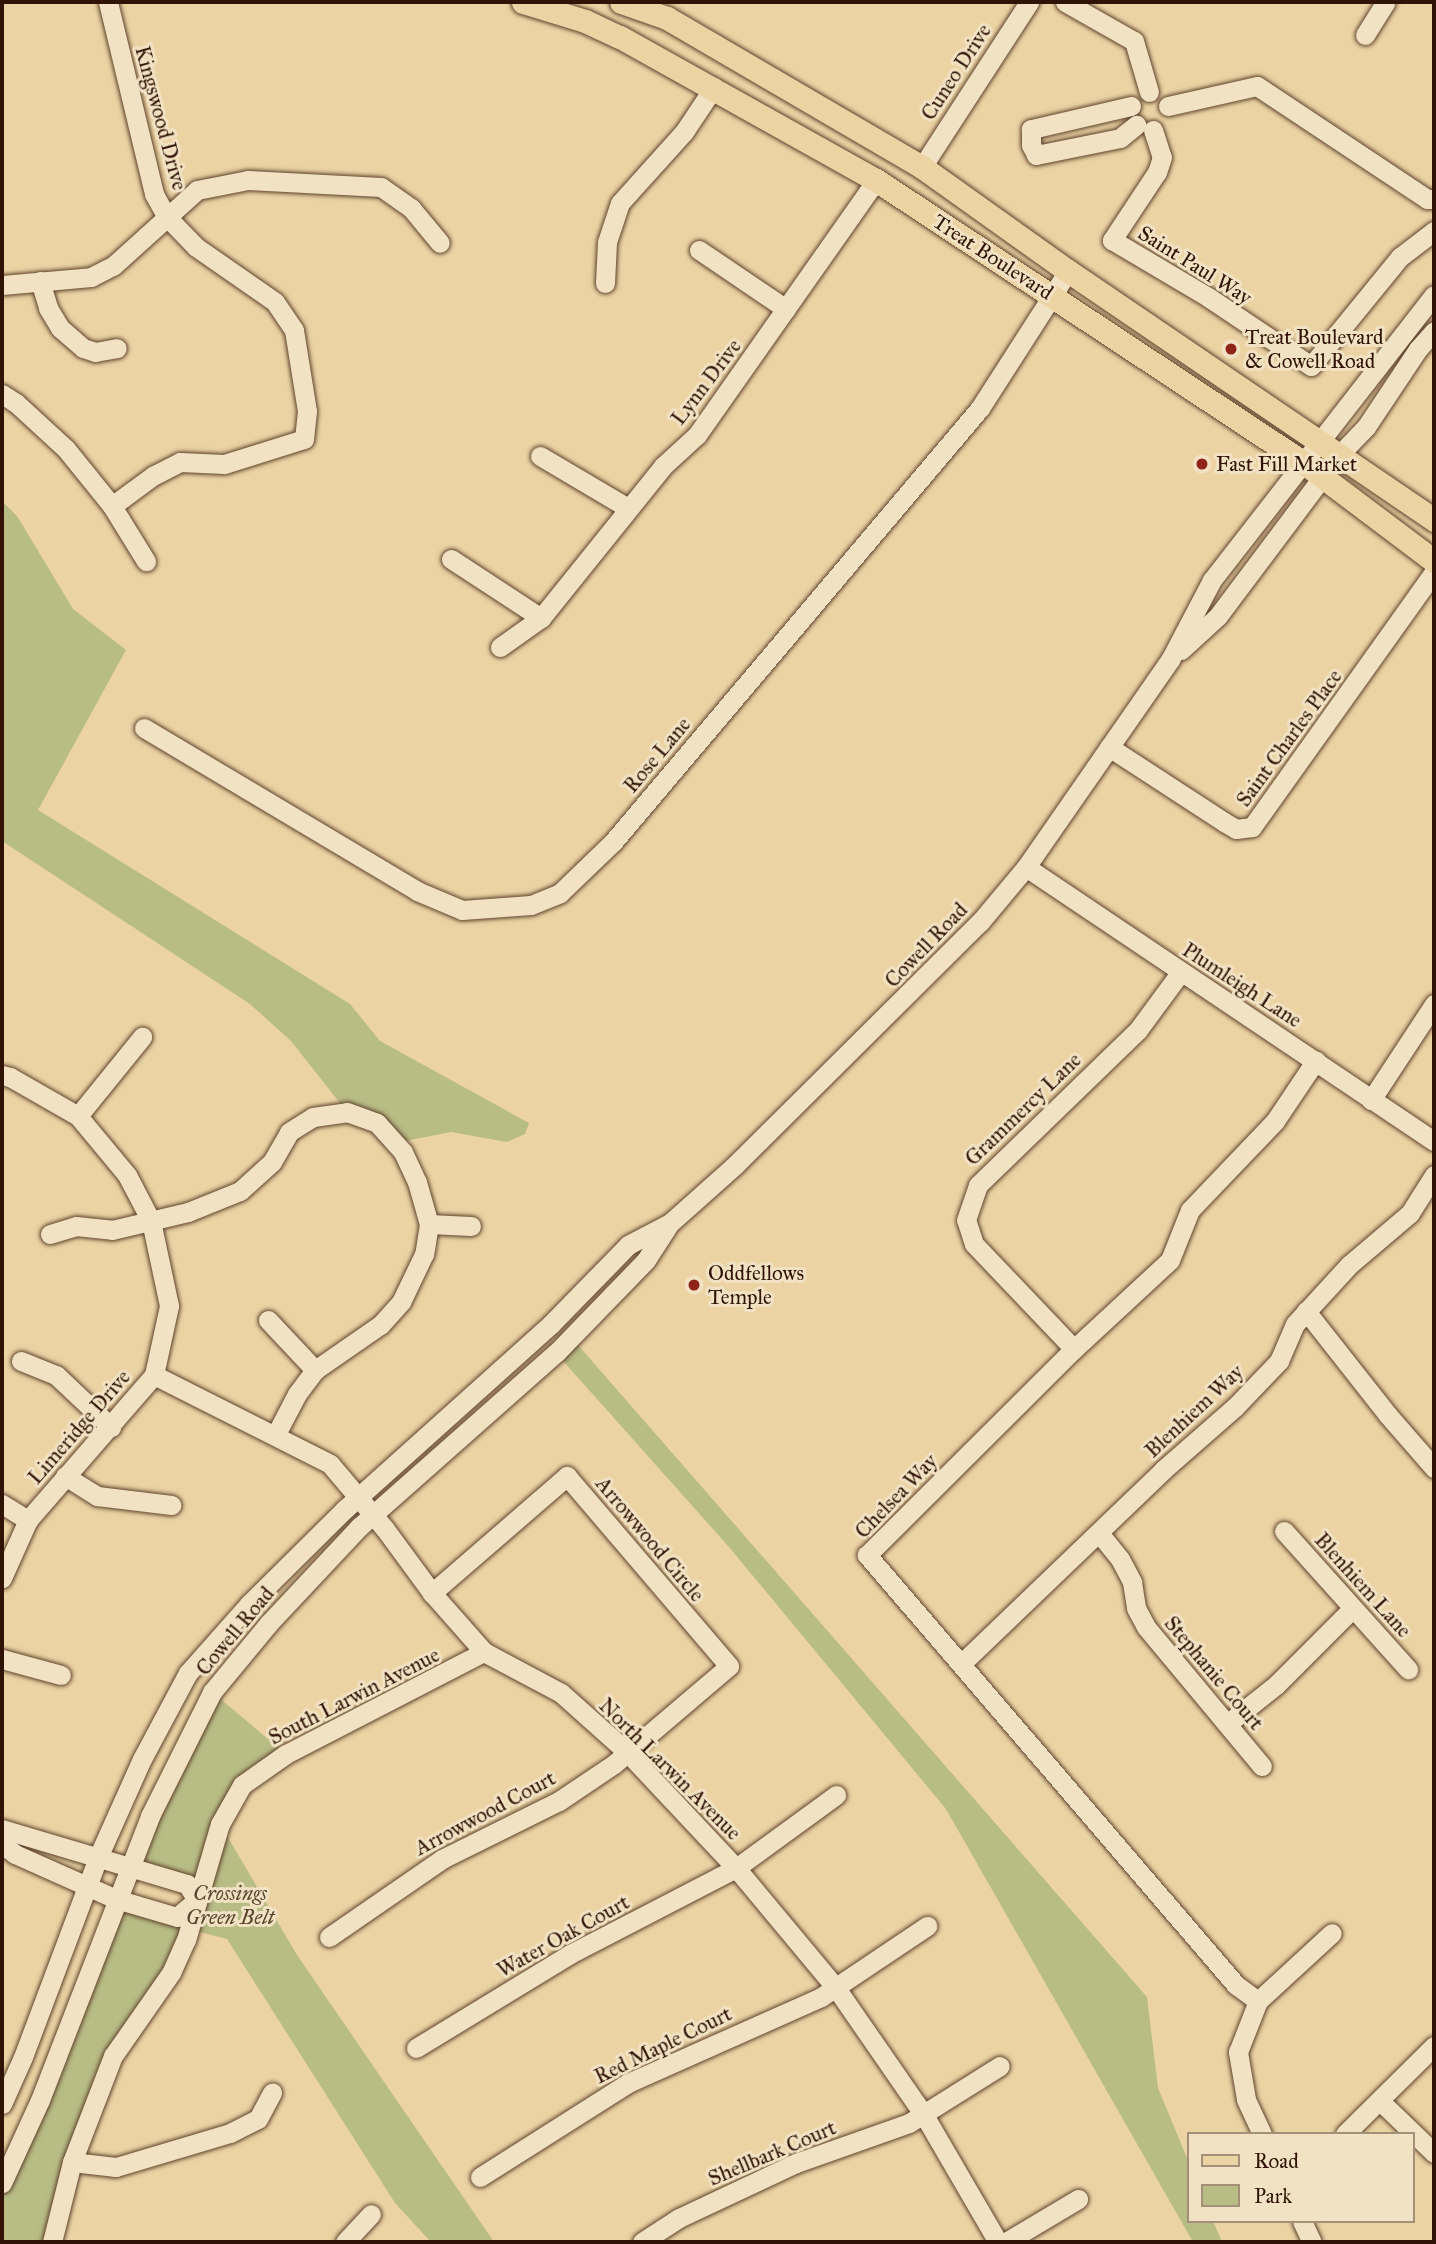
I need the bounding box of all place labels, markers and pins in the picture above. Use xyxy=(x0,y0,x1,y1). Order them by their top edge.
place label: Treat Boulevard & Cowell Road xyxy=(1245,324,1383,374)
marker: Treat Boulevard & Cowell Road xyxy=(1223,341,1239,357)
place label: Fast Fill Market xyxy=(1216,451,1357,477)
marker: Fast Fill Market xyxy=(1194,456,1210,472)
place label: Oddfellows Temple xyxy=(708,1260,804,1310)
marker: Oddfellows Temple xyxy=(686,1277,702,1293)

